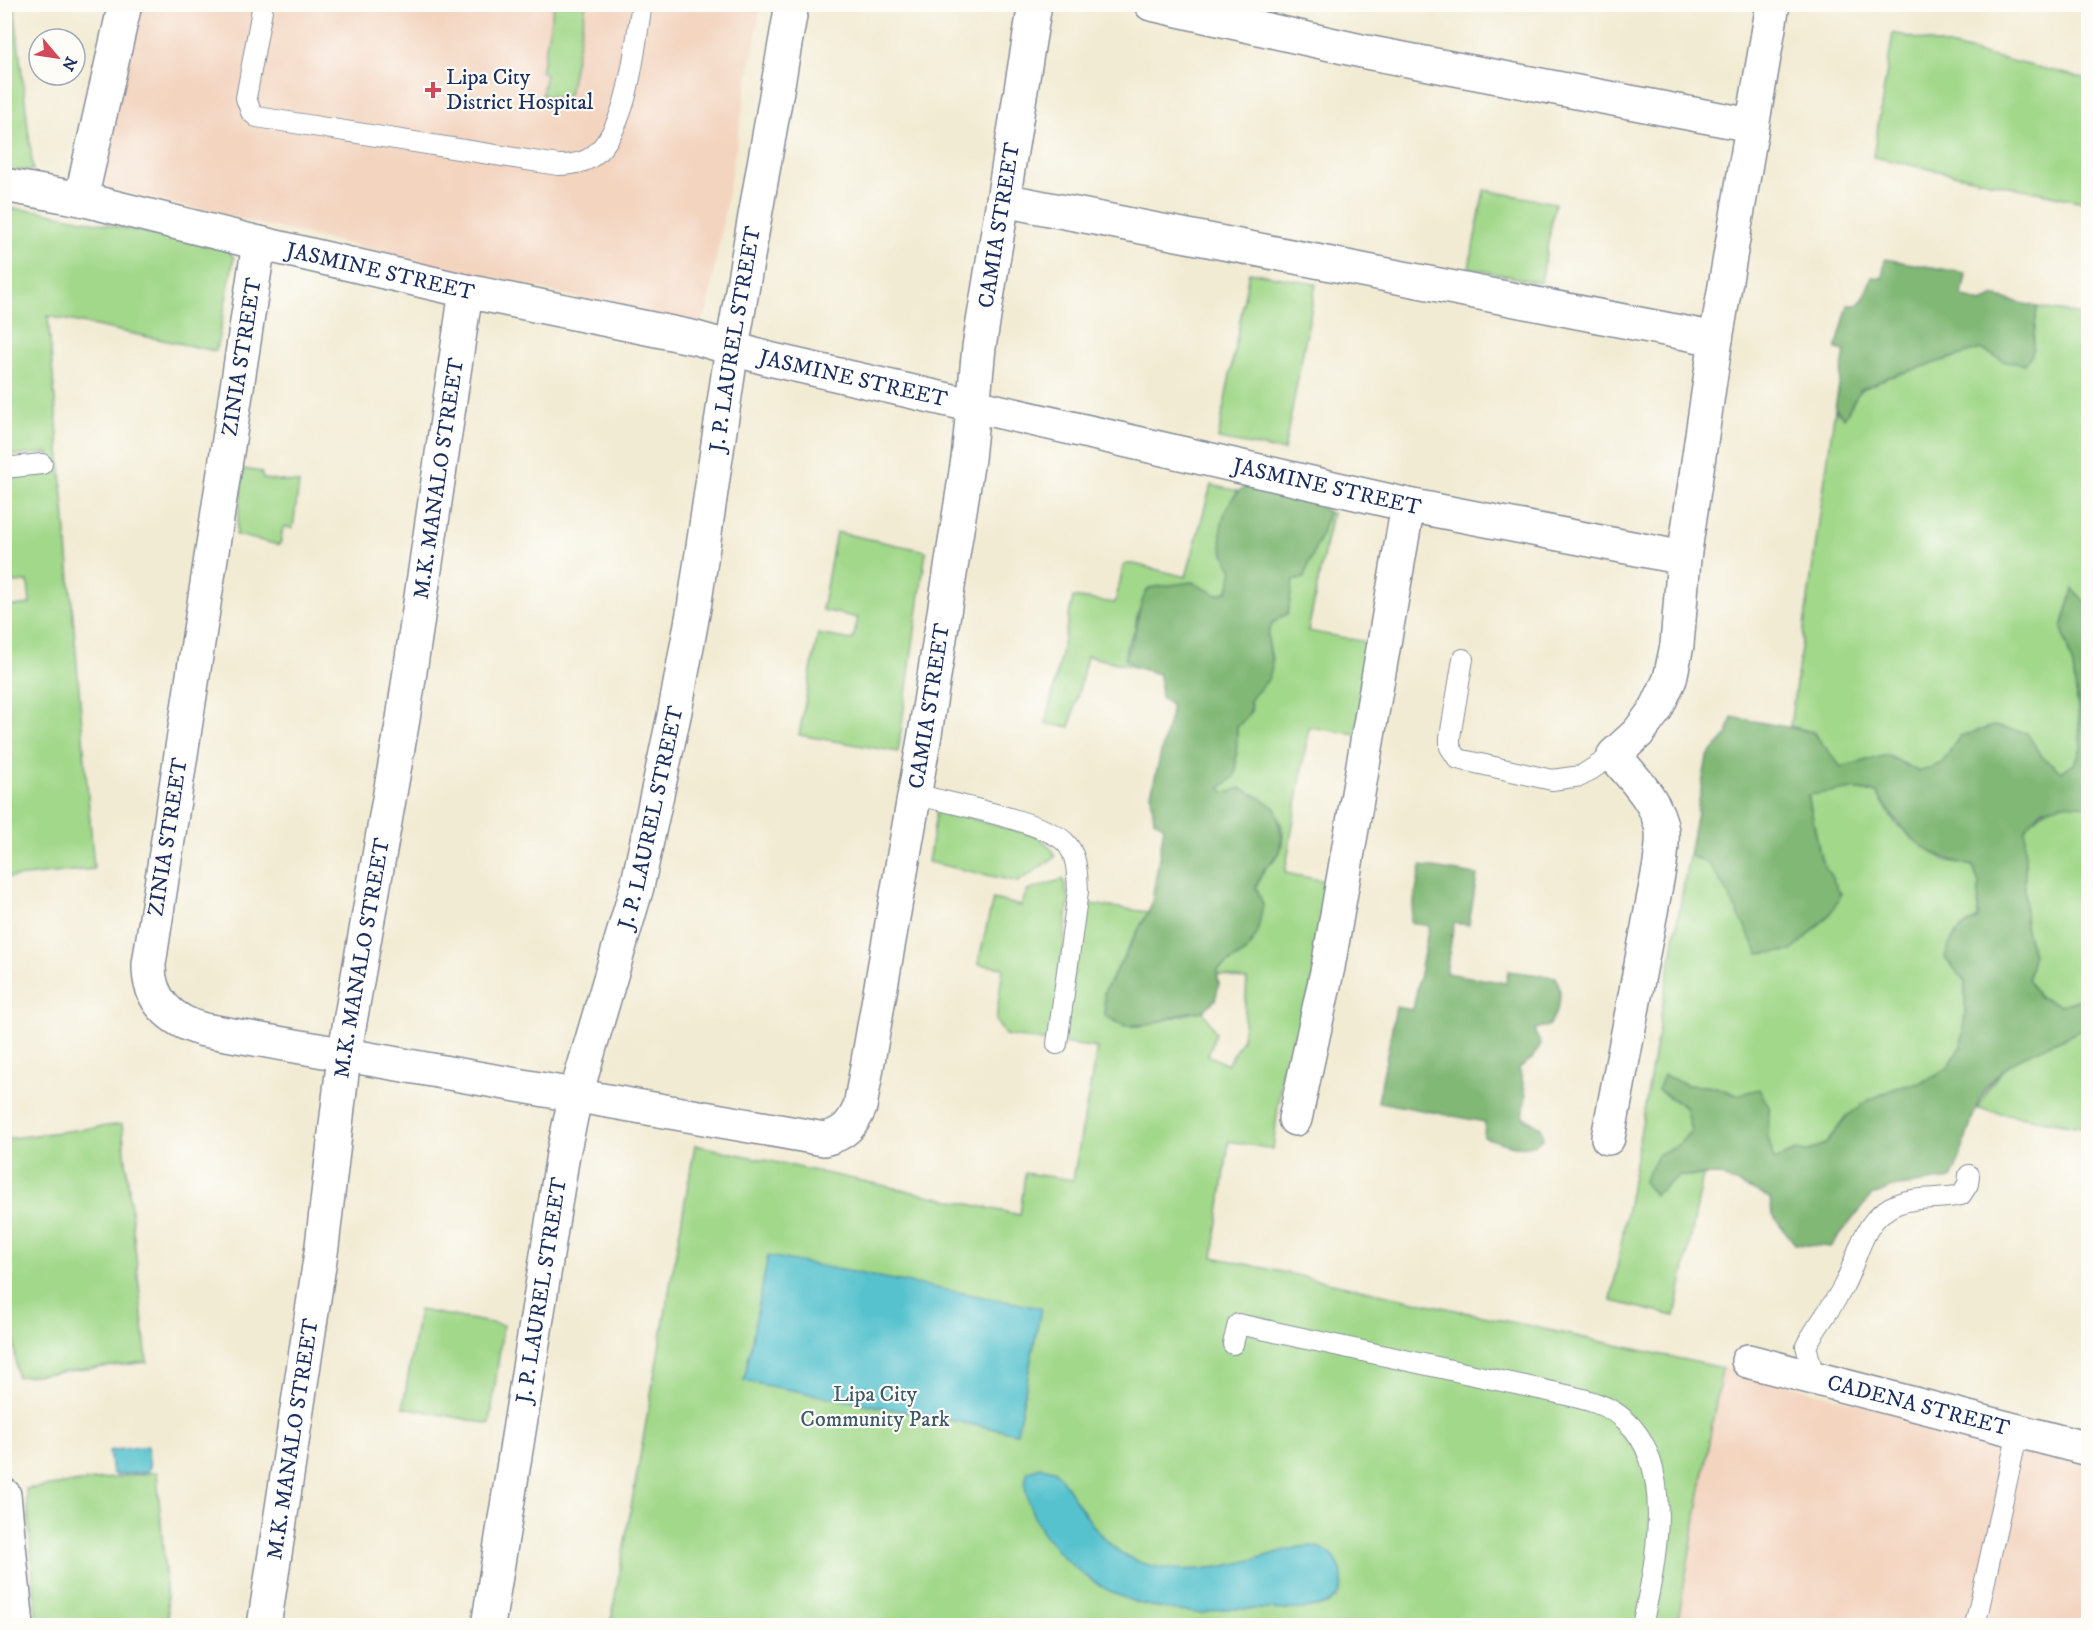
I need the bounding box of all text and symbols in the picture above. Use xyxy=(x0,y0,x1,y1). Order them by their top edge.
north arrow xyxy=(27,27,87,87)
text: N xyxy=(57,53,81,74)
place label: Lipa City District Hospital xyxy=(446,64,594,116)
marker: Lipa City District Hospital xyxy=(424,81,442,99)
street label: CAMIA STREET xyxy=(972,140,1026,310)
street label: J. P. LAUREL STREET xyxy=(703,224,767,456)
street label: JASMINE STREET xyxy=(282,236,477,306)
street label: ZINIA STREET xyxy=(216,276,268,438)
street label: JASMINE STREET xyxy=(754,343,950,413)
street label: M.K. MANALO STREET xyxy=(407,356,470,601)
street label: JASMINE STREET xyxy=(1228,452,1424,521)
street label: CAMIA STREET xyxy=(902,621,956,791)
street label: J. P. LAUREL STREET xyxy=(611,703,689,934)
street label: ZINIA STREET xyxy=(142,756,194,918)
street label: M.K. MANALO STREET xyxy=(328,836,395,1080)
street label: J. P. LAUREL STREET xyxy=(510,1175,573,1407)
street label: M.K. MANALO STREET xyxy=(261,1316,324,1562)
street label: CADENA STREET xyxy=(1824,1369,2013,1442)
park label: Lipa City Community Park xyxy=(800,1381,950,1433)

